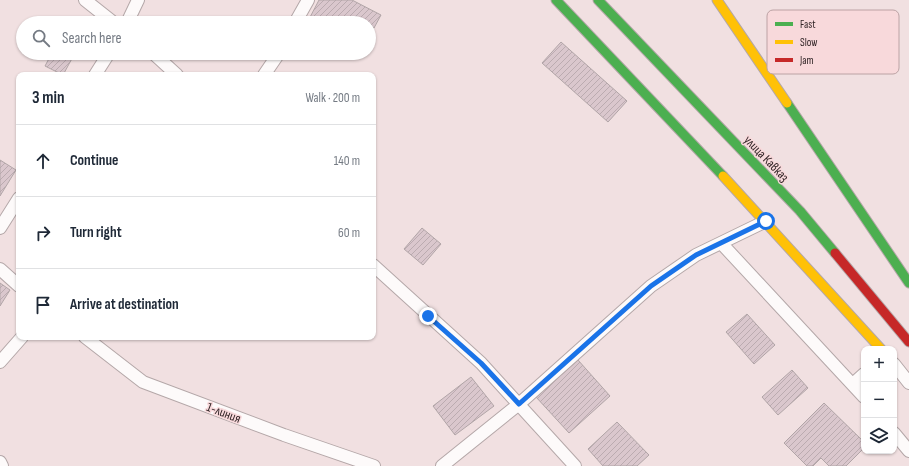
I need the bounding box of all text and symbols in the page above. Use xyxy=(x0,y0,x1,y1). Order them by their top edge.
legend xyxy=(767,10,899,74)
search box xyxy=(16,16,376,60)
text: Fast xyxy=(800,18,816,31)
icon: search xyxy=(30,27,52,49)
text: Search here xyxy=(62,29,122,48)
text: Slow xyxy=(800,36,817,49)
text: Jam xyxy=(799,54,814,67)
text: 3 min xyxy=(32,88,65,108)
text: Walk · 200 m xyxy=(305,90,360,106)
street label: улица Кавказ xyxy=(740,132,792,185)
icon: ahead xyxy=(32,150,54,172)
text: Continue xyxy=(70,151,119,170)
text: 140 m xyxy=(334,153,360,169)
route start xyxy=(757,212,775,230)
icon: right xyxy=(32,222,54,244)
text: Turn right xyxy=(70,223,122,242)
text: 60 m xyxy=(338,225,360,241)
icon: arrive xyxy=(32,294,54,316)
text: Arrive at destination xyxy=(70,295,179,314)
route end xyxy=(419,307,437,325)
map controls xyxy=(861,346,897,454)
button: + xyxy=(861,346,897,382)
button: − xyxy=(861,382,897,418)
street label: 1-линия xyxy=(204,399,243,427)
button: layers xyxy=(861,418,897,454)

